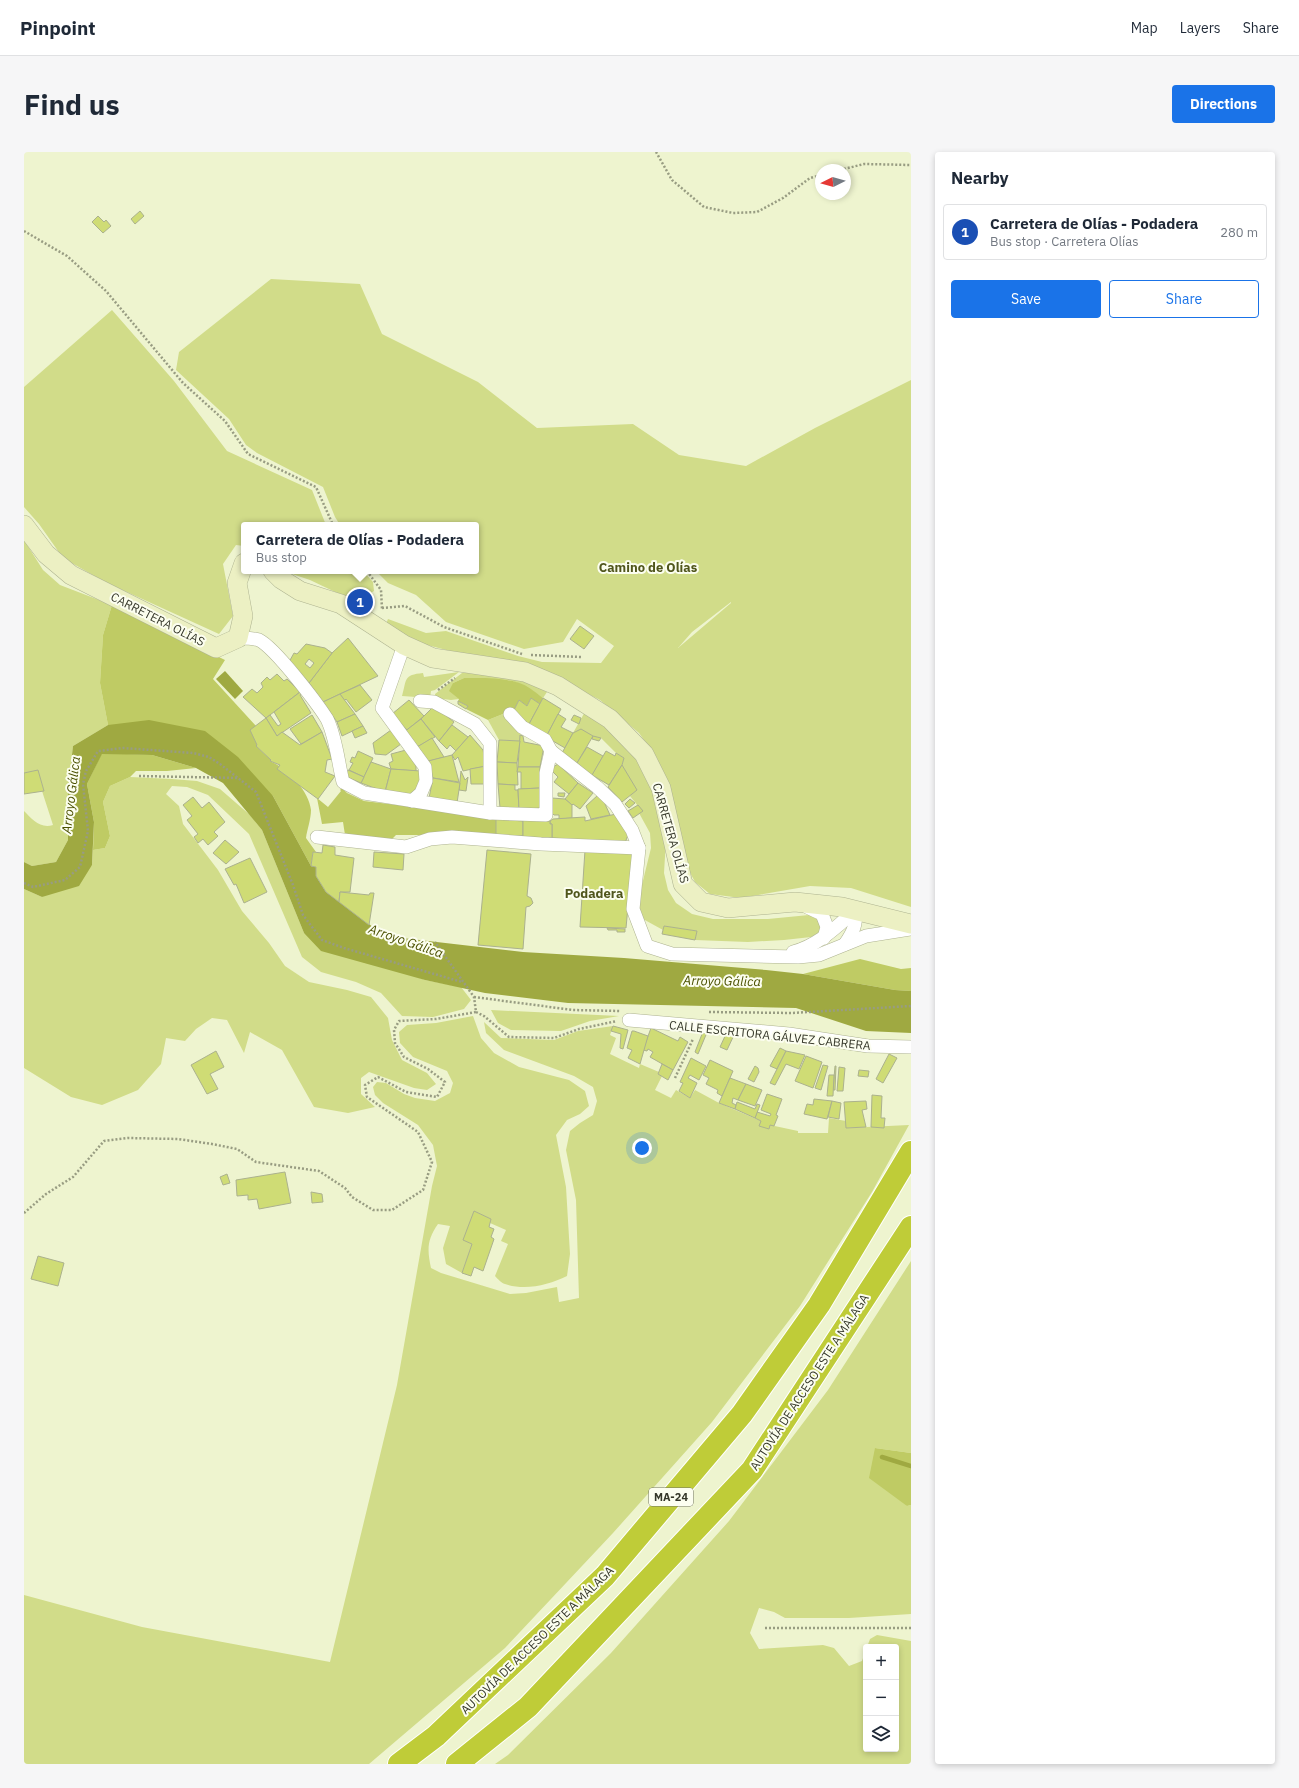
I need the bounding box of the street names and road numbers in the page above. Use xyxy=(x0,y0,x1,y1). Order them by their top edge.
street label: CARRETERA OLÍAS xyxy=(108,589,208,649)
street label: CARRETERA OLÍAS xyxy=(650,781,692,885)
street label: CALLE ESCRITORA GÁLVEZ CABRERA xyxy=(668,1017,872,1053)
street label: AUTOVÍA DE ACCESO ESTE A MÁLAGA xyxy=(746,1291,872,1473)
road number: MA-24 xyxy=(649,1488,693,1506)
street label: AUTOVÍA DE ACCESO ESTE A MÁLAGA xyxy=(457,1563,617,1717)

